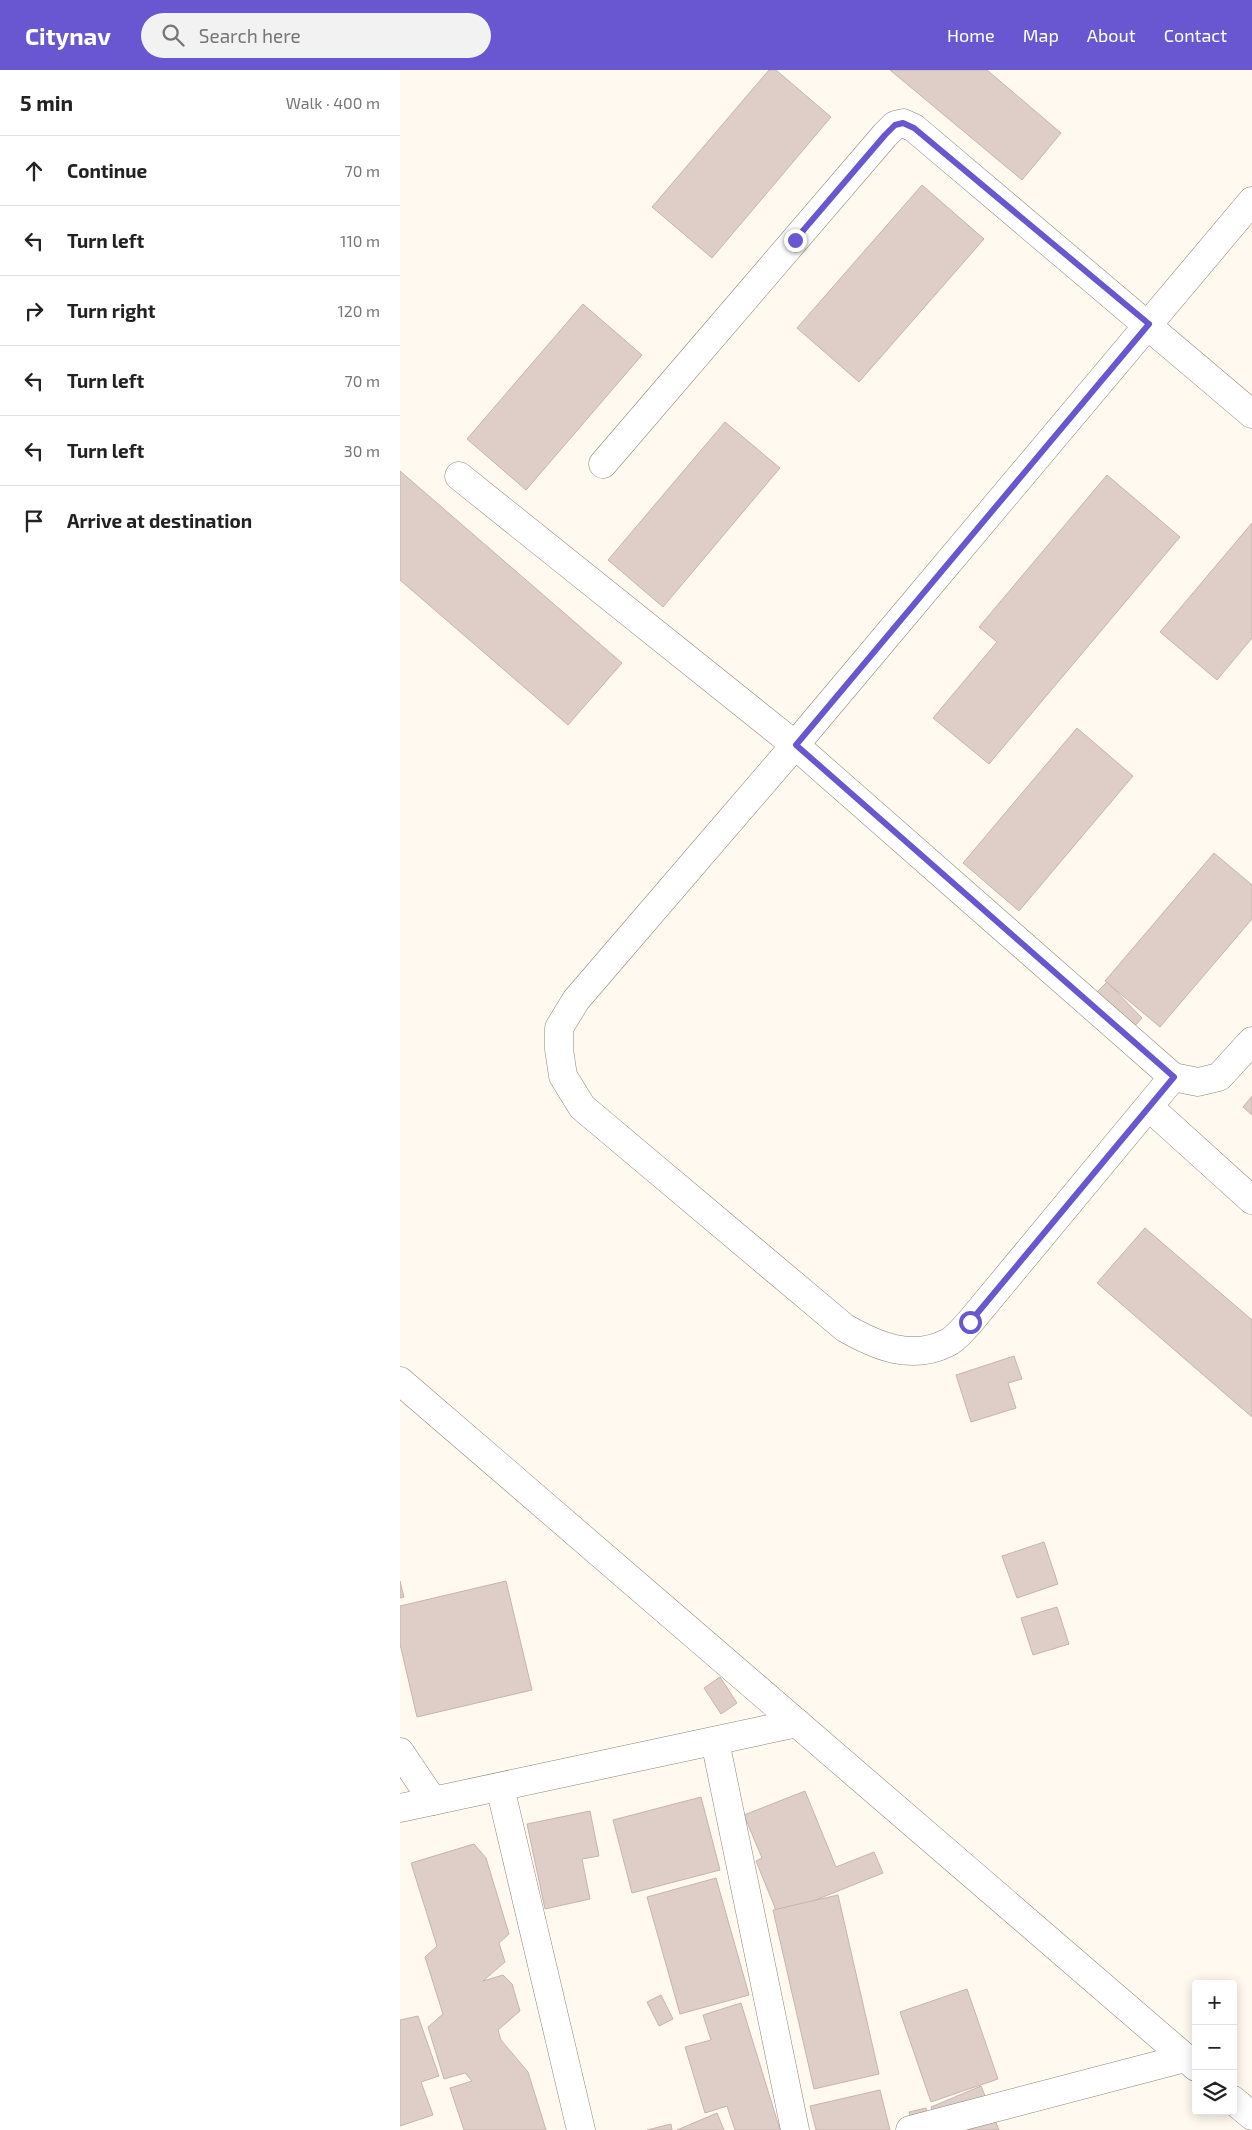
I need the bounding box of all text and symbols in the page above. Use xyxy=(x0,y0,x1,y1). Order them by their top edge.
search box xyxy=(141,13,491,58)
text: Citynav xyxy=(25,21,111,50)
icon: search xyxy=(159,21,187,49)
text: Search here xyxy=(199,24,301,47)
text: Home xyxy=(947,24,995,46)
text: Map xyxy=(1023,24,1059,46)
text: About xyxy=(1087,24,1136,46)
text: Contact xyxy=(1164,24,1227,46)
text: 5 min xyxy=(20,90,73,115)
text: Walk · 400 m xyxy=(286,93,380,112)
icon: ahead xyxy=(20,157,48,185)
text: Continue xyxy=(67,159,147,182)
text: 70 m xyxy=(345,161,380,180)
icon: left xyxy=(20,227,48,255)
text: Turn left xyxy=(67,229,144,252)
route end xyxy=(784,229,807,252)
text: 110 m xyxy=(340,231,380,250)
icon: right xyxy=(20,297,48,325)
text: Turn right xyxy=(67,299,155,322)
text: 120 m xyxy=(337,301,380,320)
icon: left xyxy=(20,367,48,395)
text: Turn left xyxy=(67,369,144,392)
text: 70 m xyxy=(345,371,380,390)
icon: left xyxy=(20,437,48,465)
text: Turn left xyxy=(67,439,144,462)
text: 30 m xyxy=(344,441,380,460)
icon: arrive xyxy=(20,507,48,535)
text: Arrive at destination xyxy=(67,509,252,532)
route start xyxy=(959,1311,982,1334)
map controls xyxy=(1192,1980,1237,2115)
button: + xyxy=(1192,1980,1237,2025)
button: − xyxy=(1192,2025,1237,2070)
button: layers xyxy=(1192,2070,1237,2115)

